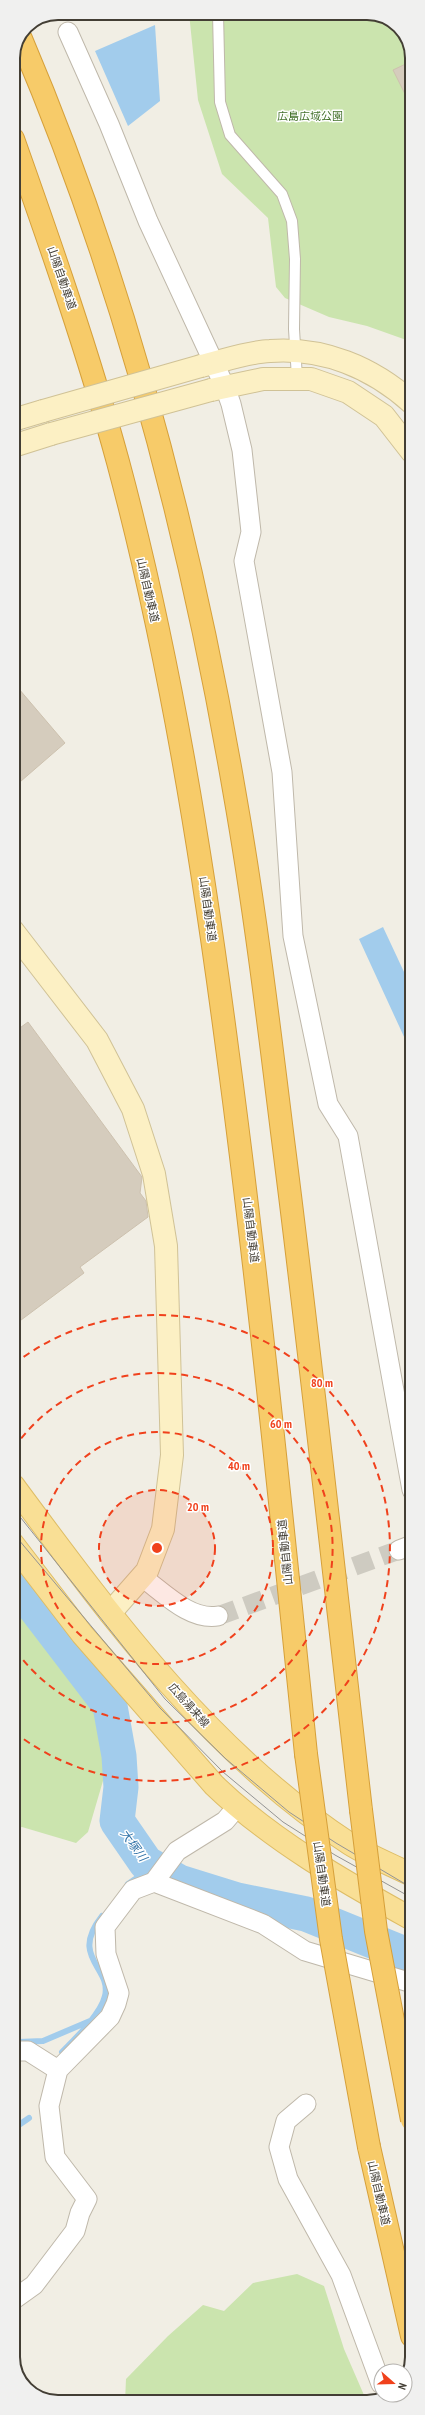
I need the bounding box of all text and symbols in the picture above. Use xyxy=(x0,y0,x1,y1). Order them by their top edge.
park label: 広島広域公園 xyxy=(277,109,343,123)
street label: 山陽自動車道 xyxy=(45,245,79,311)
street label: 山陽自動車道 xyxy=(134,556,162,624)
street label: 山陽自動車道 xyxy=(196,875,220,943)
street label: 山陽自動車道 xyxy=(240,1196,262,1264)
text: 80 m xyxy=(311,1375,333,1390)
text: 60 m xyxy=(270,1416,292,1431)
text: 40 m xyxy=(228,1458,250,1473)
text: 20 m xyxy=(187,1499,209,1514)
street label: 山陽自動車道 xyxy=(275,1518,295,1586)
centre of rings xyxy=(150,1541,164,1555)
street label: 広島湯来線 xyxy=(165,1680,213,1730)
water label: 大塚川 xyxy=(117,1826,152,1866)
street label: 山陽自動車道 xyxy=(310,1840,334,1908)
street label: 山陽自動車道 xyxy=(365,2159,393,2227)
north arrow xyxy=(373,2363,413,2403)
text: N xyxy=(395,2381,410,2392)

